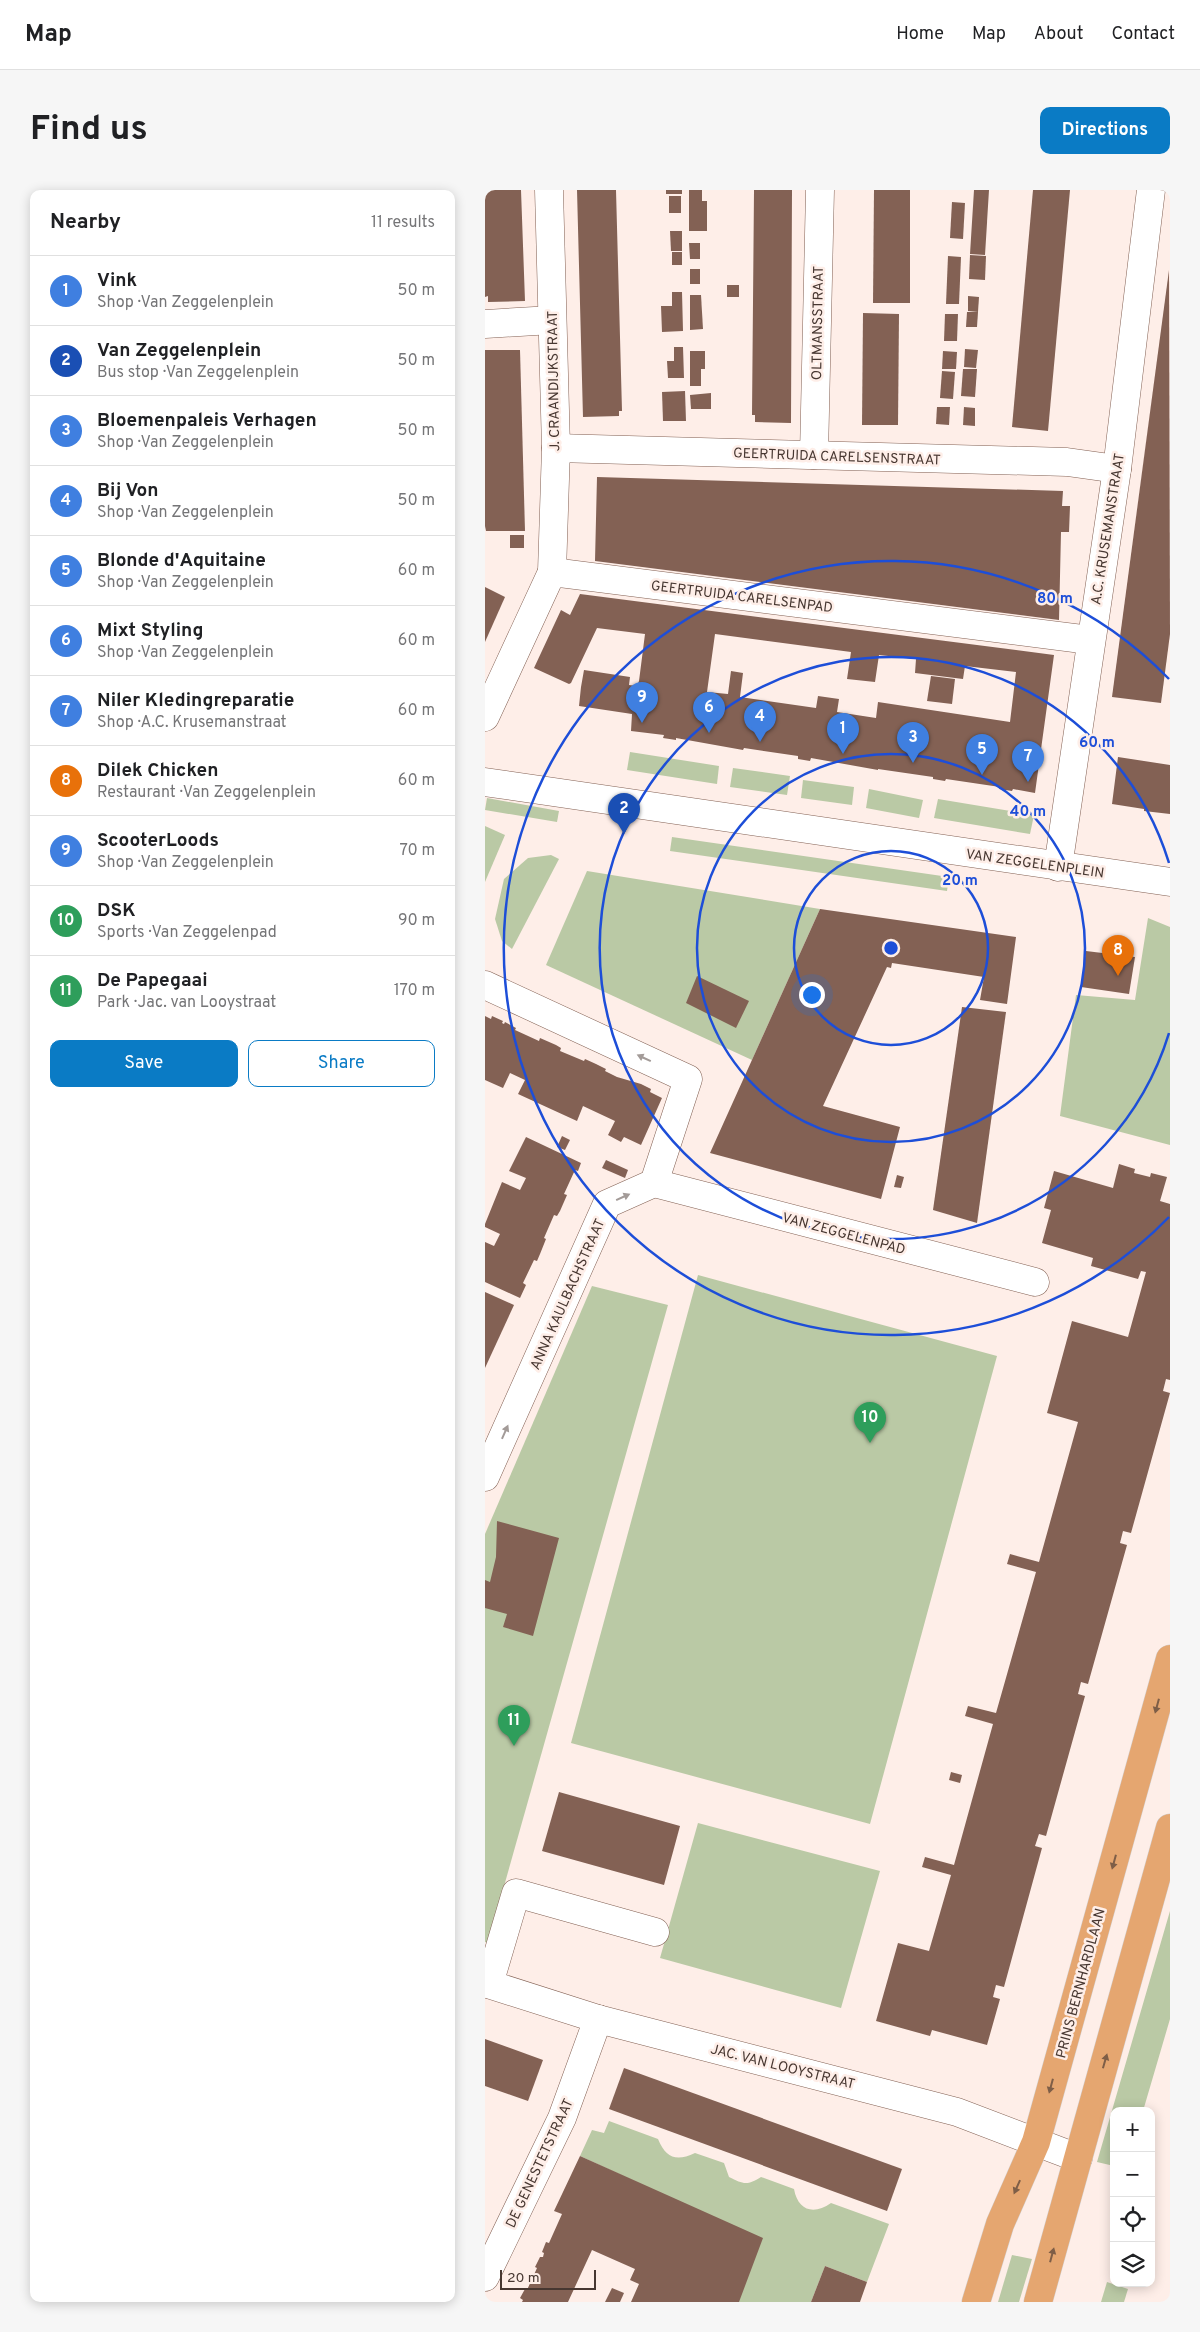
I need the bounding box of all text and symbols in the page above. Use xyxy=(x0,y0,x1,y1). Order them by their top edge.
text: Map xyxy=(25,20,72,50)
text: Home xyxy=(896,23,944,46)
text: Map xyxy=(972,23,1006,46)
text: About xyxy=(1034,23,1083,46)
text: Contact xyxy=(1111,23,1175,46)
button: Directions xyxy=(1040,107,1170,154)
text: Find us xyxy=(30,108,148,152)
text: Nearby xyxy=(50,209,121,236)
text: 11 results xyxy=(371,213,435,233)
street label: OLTMANSSTRAAT xyxy=(809,266,828,380)
text: Vink xyxy=(97,269,137,293)
text: 1 xyxy=(63,281,69,301)
text: 50 m xyxy=(398,281,435,301)
text: Shop · Van Zeggelenplein xyxy=(97,293,274,313)
street label: J. CRAANDIJKSTRAAT xyxy=(545,310,564,452)
text: Van Zeggelenplein xyxy=(97,339,261,363)
text: 2 xyxy=(61,351,71,371)
text: 50 m xyxy=(398,351,435,371)
text: Bus stop · Van Zeggelenplein xyxy=(97,363,299,383)
text: Bloemenpaleis Verhagen xyxy=(97,409,317,433)
text: 3 xyxy=(61,421,71,441)
text: 50 m xyxy=(398,421,435,441)
text: Shop · Van Zeggelenplein xyxy=(97,433,274,453)
street label: GEERTRUIDA CARELSENSTRAAT xyxy=(733,445,941,470)
street label: A.C. KRUSEMANSTRAAT xyxy=(1088,452,1129,606)
text: Bij Von xyxy=(97,479,158,503)
text: 4 xyxy=(61,491,71,511)
text: 50 m xyxy=(398,491,435,511)
text: Shop · Van Zeggelenplein xyxy=(97,503,274,523)
text: Blonde d'Aquitaine xyxy=(97,549,266,573)
text: 5 xyxy=(61,561,71,581)
text: 60 m xyxy=(398,561,435,581)
text: Shop · Van Zeggelenplein xyxy=(97,573,274,593)
street label: GEERTRUIDA CARELSENPAD xyxy=(650,578,834,617)
text: 80 m xyxy=(1037,590,1073,609)
text: Mixt Styling xyxy=(97,619,203,643)
text: 6 xyxy=(61,631,71,651)
text: 60 m xyxy=(398,631,435,651)
text: Shop · Van Zeggelenplein xyxy=(97,643,274,663)
pin: 9 xyxy=(626,682,658,723)
text: Niler Kledingreparatie xyxy=(97,689,294,713)
pin: 6 xyxy=(693,692,725,733)
text: 7 xyxy=(62,701,70,721)
text: 60 m xyxy=(398,701,435,721)
pin: 4 xyxy=(744,701,776,742)
text: Shop · A.C. Krusemanstraat xyxy=(97,713,287,733)
pin: 1 xyxy=(827,713,859,754)
pin: 3 xyxy=(897,722,929,763)
pin: 5 xyxy=(966,734,998,775)
text: 60 m xyxy=(1079,734,1115,753)
pin: 7 xyxy=(1012,741,1044,782)
text: Dilek Chicken xyxy=(97,759,218,783)
text: 8 xyxy=(61,771,71,791)
text: 60 m xyxy=(398,771,435,791)
text: Restaurant · Van Zeggelenplein xyxy=(97,783,316,803)
pin: 2 xyxy=(608,793,640,834)
text: 40 m xyxy=(1010,803,1046,822)
text: ScooterLoods xyxy=(97,829,219,853)
text: 9 xyxy=(61,841,71,861)
text: 70 m xyxy=(400,841,435,861)
street label: VAN ZEGGELENPLEIN xyxy=(964,846,1105,883)
text: Shop · Van Zeggelenplein xyxy=(97,853,274,873)
text: 20 m xyxy=(942,872,978,891)
text: DSK xyxy=(97,899,136,923)
text: 10 xyxy=(58,911,74,931)
text: 90 m xyxy=(398,911,435,931)
text: Sports · Van Zeggelenpad xyxy=(97,923,277,943)
pin: 8 xyxy=(1102,935,1134,976)
centre of rings xyxy=(882,939,900,957)
text: De Papegaai xyxy=(97,969,208,993)
text: 11 xyxy=(60,981,72,1001)
text: 170 m xyxy=(394,981,435,1001)
your location xyxy=(799,982,825,1008)
text: Park · Jac. van Looystraat xyxy=(97,993,276,1013)
button: Save xyxy=(50,1040,238,1087)
button: Share xyxy=(248,1040,435,1087)
one-way arrow xyxy=(637,1054,651,1062)
one-way arrow xyxy=(616,1193,630,1201)
street label: VAN ZEGGELENPAD xyxy=(780,1210,907,1259)
street label: ANNA KAULBACHSTRAAT xyxy=(527,1216,609,1373)
pin: 10 xyxy=(854,1402,886,1443)
one-way arrow xyxy=(501,1425,509,1439)
one-way arrow xyxy=(1153,1698,1161,1713)
pin: 11 xyxy=(498,1705,530,1746)
one-way arrow xyxy=(1109,1855,1117,1870)
street label: PRINS BERNHARDLAAN xyxy=(1053,1907,1110,2060)
street label: JAC. VAN LOOYSTRAAT xyxy=(709,2041,857,2094)
one-way arrow xyxy=(1102,2053,1110,2068)
one-way arrow xyxy=(1047,2079,1055,2094)
street label: DE GENESTETSTRAAT xyxy=(503,2096,578,2231)
map controls xyxy=(1110,2107,1155,2287)
button: + xyxy=(1110,2107,1155,2152)
button: − xyxy=(1110,2152,1155,2197)
one-way arrow xyxy=(1012,2180,1020,2194)
button: locate xyxy=(1110,2197,1155,2242)
button: layers xyxy=(1110,2242,1155,2287)
one-way arrow xyxy=(1048,2248,1056,2263)
scale bar xyxy=(500,2267,596,2290)
text: 20 m xyxy=(507,2270,540,2287)

